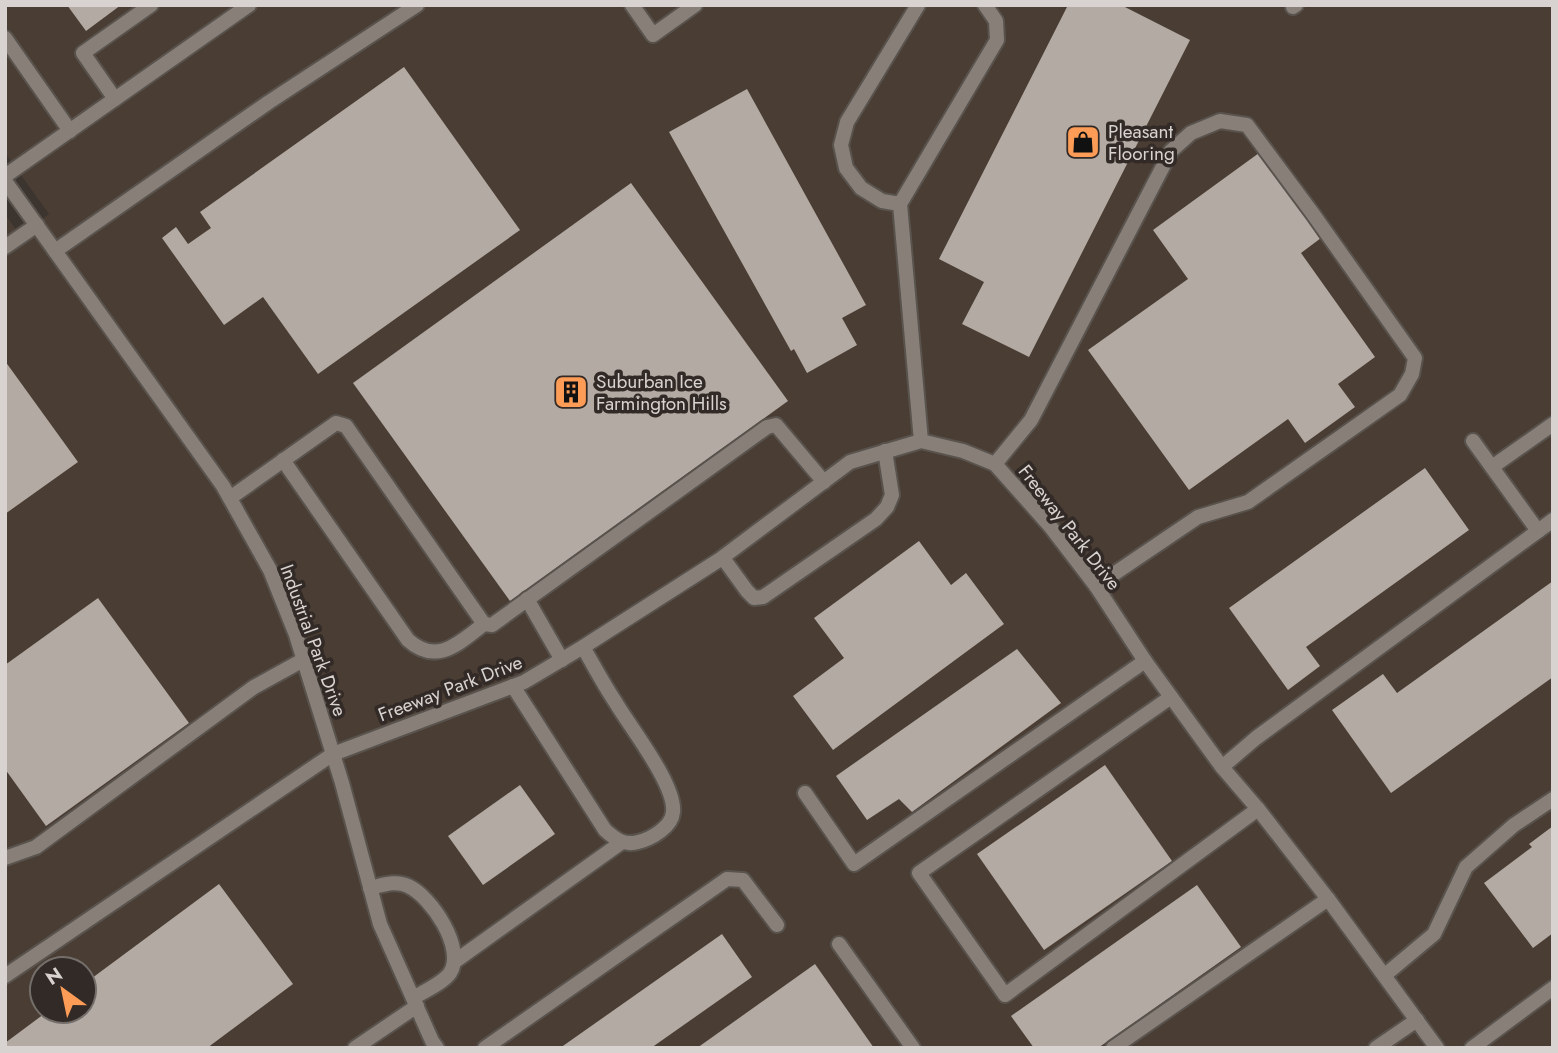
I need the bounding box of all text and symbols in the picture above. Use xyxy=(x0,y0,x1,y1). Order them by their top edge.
place label: Pleasant Flooring xyxy=(1108,118,1175,167)
shop icon: Pleasant Flooring xyxy=(1064,123,1102,161)
place label: Suburban Ice Farmington Hills xyxy=(596,368,727,417)
building icon: Suburban Ice Farmington Hills xyxy=(552,373,590,411)
street label: Freeway Park Drive xyxy=(1012,459,1127,596)
street label: Industrial Park Drive xyxy=(273,560,354,720)
street label: Freeway Park Drive xyxy=(374,648,526,728)
north arrow xyxy=(28,955,98,1025)
text: N xyxy=(40,961,68,992)

